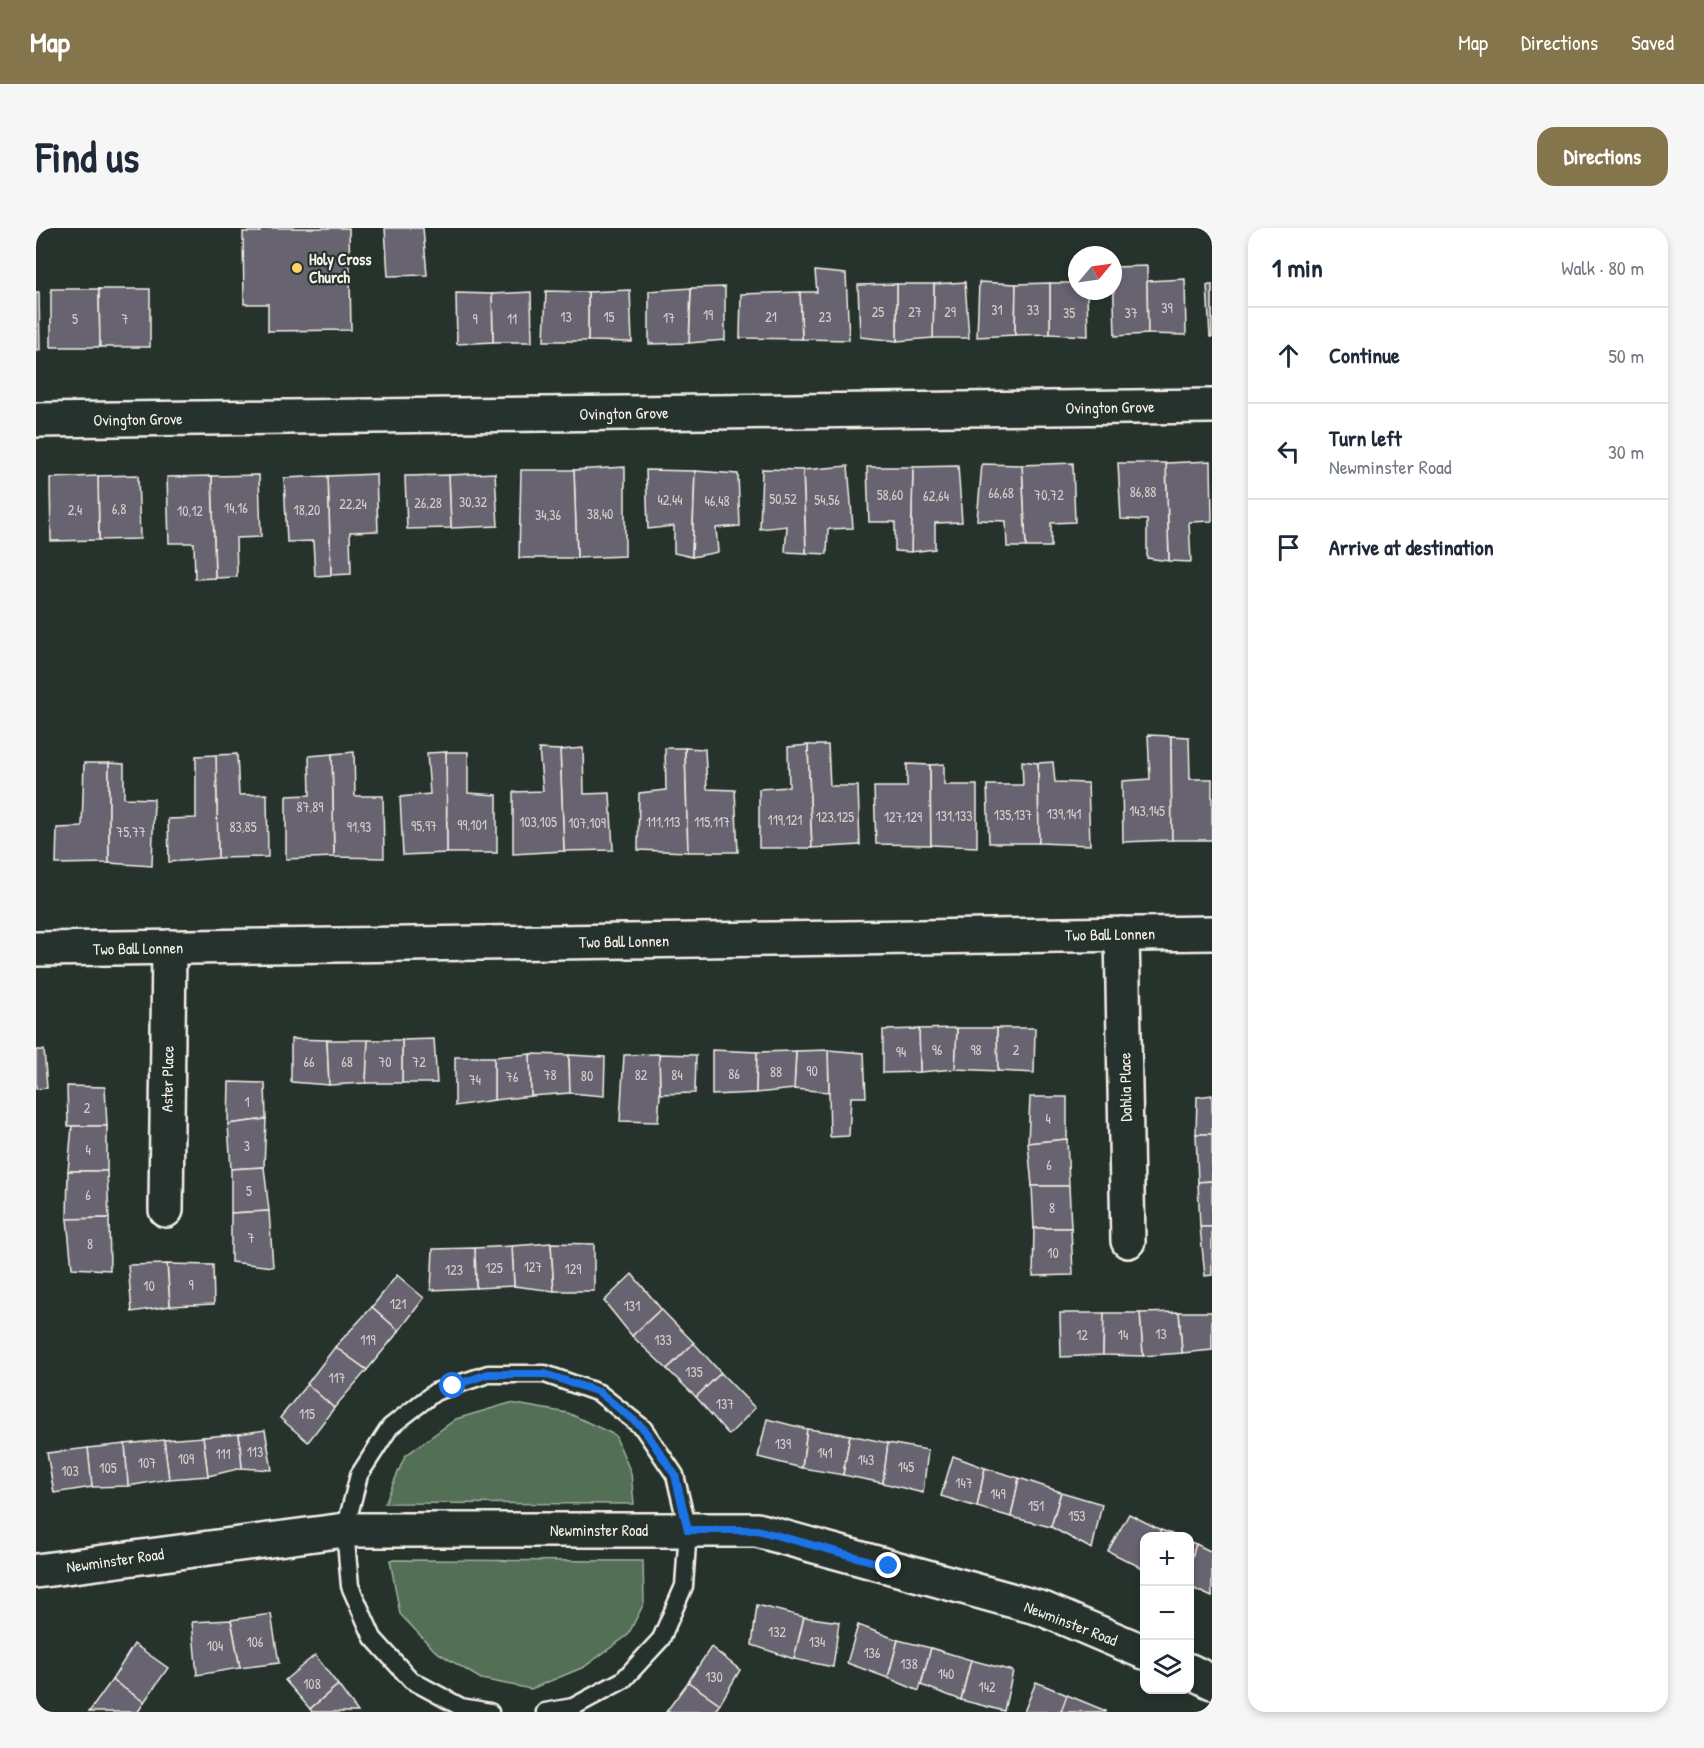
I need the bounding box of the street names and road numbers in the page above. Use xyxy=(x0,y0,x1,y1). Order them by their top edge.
street label: Ovington Grove xyxy=(1065,395,1155,419)
street label: Ovington Grove xyxy=(579,401,669,425)
street label: Ovington Grove xyxy=(93,407,183,431)
street label: Two Ball Lonnen xyxy=(1065,922,1155,946)
street label: Two Ball Lonnen xyxy=(579,929,669,953)
street label: Two Ball Lonnen xyxy=(93,936,183,960)
street label: Aster Place xyxy=(155,1045,179,1112)
street label: Dahlia Place xyxy=(1113,1052,1137,1122)
street label: Newminster Road xyxy=(550,1519,648,1541)
street label: Newminster Road xyxy=(65,1542,165,1578)
street label: Newminster Road xyxy=(1021,1595,1121,1651)

